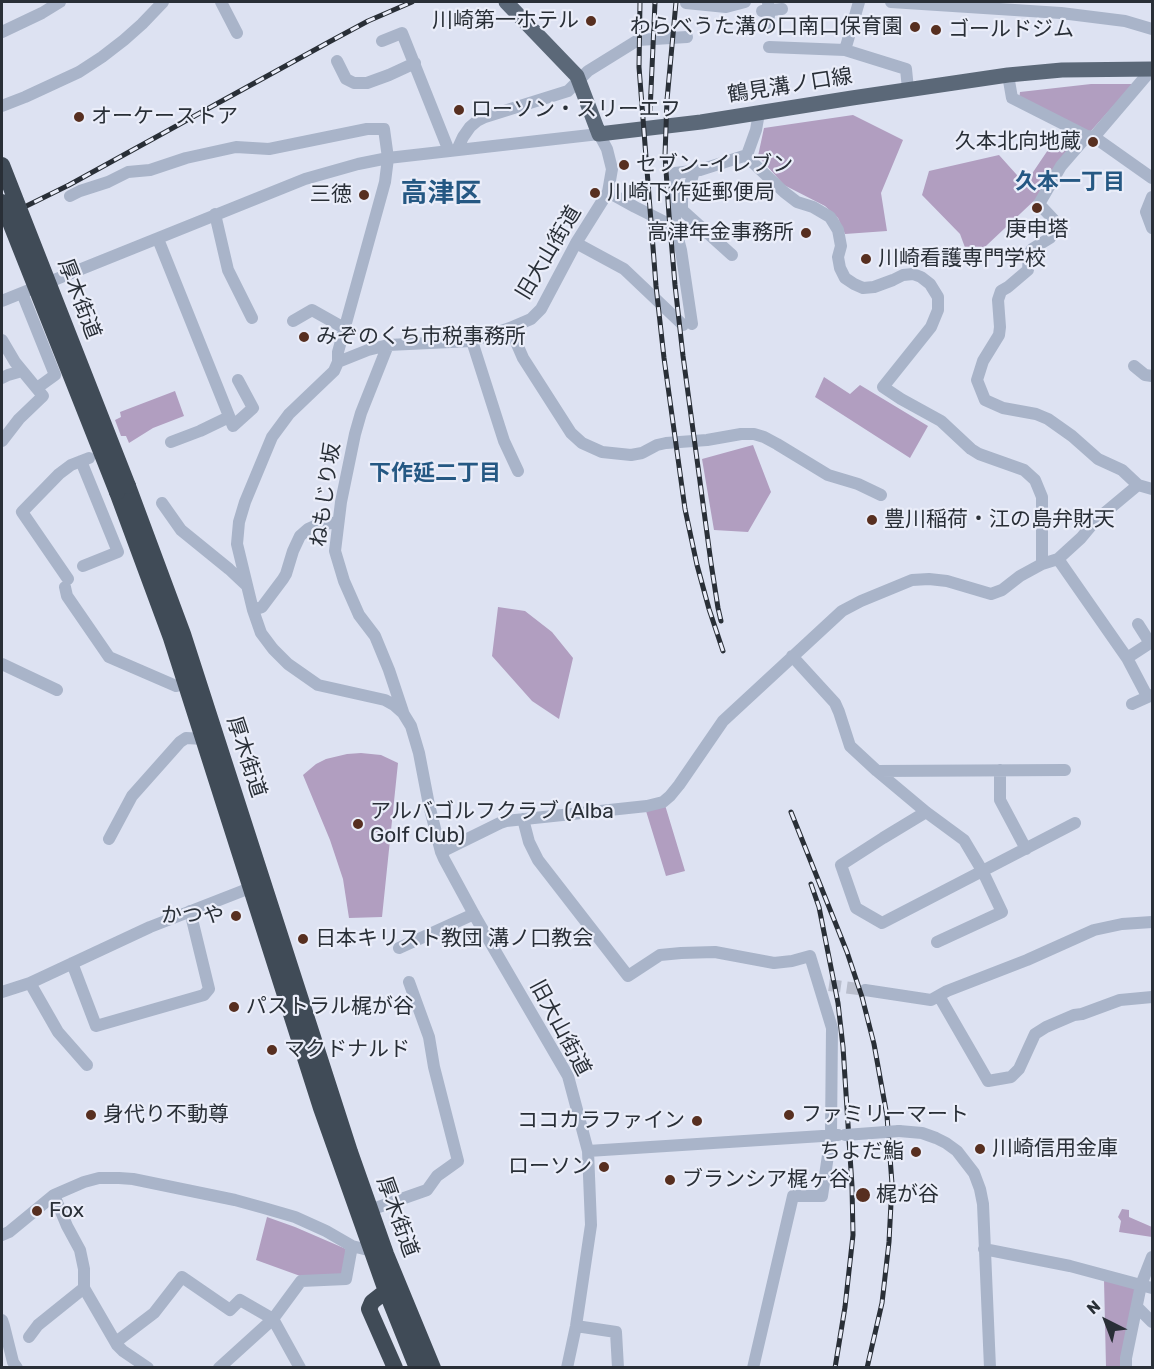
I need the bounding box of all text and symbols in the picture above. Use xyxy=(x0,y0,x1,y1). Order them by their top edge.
place label: 川崎第一ホテル xyxy=(432,8,579,34)
marker: 川崎第一ホテル xyxy=(584,14,598,28)
place label: わらべうた溝の口南口保育園 xyxy=(630,14,903,40)
place label: ゴールドジム xyxy=(948,17,1074,43)
marker: わらべうた溝の口南口保育園 xyxy=(908,20,922,34)
marker: ゴールドジム xyxy=(929,23,943,37)
street label: 鶴見溝ノ口線 xyxy=(726,64,854,108)
place label: ローソン・スリーエフ xyxy=(471,97,681,123)
marker: ローソン・スリーエフ xyxy=(452,103,466,117)
place label: オーケーストア xyxy=(91,104,238,130)
marker: オーケーストア xyxy=(72,110,86,124)
place label: 久本北向地蔵 xyxy=(955,129,1081,155)
marker: 久本北向地蔵 xyxy=(1086,135,1100,149)
place label: セブン-イレブン xyxy=(636,152,793,178)
marker: セブン-イレブン xyxy=(617,158,631,172)
district label: 久本一丁目 xyxy=(1015,170,1125,196)
district label: 高津区 xyxy=(401,178,481,210)
place label: 川崎下作延郵便局 xyxy=(607,180,775,206)
place label: 三徳 xyxy=(310,182,352,208)
marker: 川崎下作延郵便局 xyxy=(588,186,602,200)
marker: 三徳 xyxy=(357,188,371,202)
marker: 庚申塔 xyxy=(1030,201,1044,215)
street label: 旧大山街道 xyxy=(511,202,587,304)
place label: 庚申塔 xyxy=(1006,217,1068,243)
place label: 高津年金事務所 xyxy=(647,220,794,246)
marker: 高津年金事務所 xyxy=(799,226,813,240)
place label: 川崎看護専門学校 xyxy=(878,246,1046,272)
marker: 川崎看護専門学校 xyxy=(859,252,873,266)
street label: 厚木街道 xyxy=(52,255,106,343)
place label: みぞのくち市税事務所 xyxy=(316,324,526,350)
marker: みぞのくち市税事務所 xyxy=(297,330,311,344)
street label: ねもじり坂 xyxy=(306,441,346,549)
district label: 下作延二丁目 xyxy=(369,461,501,487)
place label: 豊川稲荷・江の島弁財天 xyxy=(884,507,1115,533)
marker: 豊川稲荷・江の島弁財天 xyxy=(865,513,879,527)
street label: 厚木街道 xyxy=(221,713,271,801)
place label: アルバゴルフクラブ (Alba Golf Club) xyxy=(370,799,614,849)
marker: アルバゴルフクラブ (Alba Golf Club) xyxy=(351,817,365,831)
place label: かつや xyxy=(161,903,224,929)
marker: かつや xyxy=(229,909,243,923)
place label: 日本キリスト教団 溝ノ口教会 xyxy=(315,926,593,952)
marker: 日本キリスト教団 溝ノ口教会 xyxy=(296,932,310,946)
street label: 旧大山街道 xyxy=(524,976,596,1080)
place label: パストラル梶が谷 xyxy=(246,994,414,1020)
marker: パストラル梶が谷 xyxy=(227,1000,241,1014)
place label: マクドナルド xyxy=(284,1037,410,1063)
marker: マクドナルド xyxy=(265,1043,279,1057)
place label: 身代り不動尊 xyxy=(103,1102,229,1128)
place label: ファミリーマート xyxy=(801,1102,969,1128)
marker: 身代り不動尊 xyxy=(84,1108,98,1122)
place label: ココカラファイン xyxy=(517,1108,685,1134)
marker: ファミリーマート xyxy=(782,1108,796,1122)
marker: ココカラファイン xyxy=(690,1114,704,1128)
place label: 川崎信用金庫 xyxy=(992,1136,1118,1162)
place label: ちよだ鮨 xyxy=(820,1139,904,1165)
marker: 川崎信用金庫 xyxy=(973,1142,987,1156)
marker: ちよだ鮨 xyxy=(909,1145,923,1159)
place label: ローソン xyxy=(508,1154,592,1180)
marker: ローソン xyxy=(597,1160,611,1174)
place label: ブランシア梶ヶ谷 xyxy=(682,1167,850,1193)
street label: 厚木街道 xyxy=(371,1173,423,1261)
marker: ブランシア梶ヶ谷 xyxy=(663,1173,677,1187)
place label: 梶が谷 xyxy=(876,1182,939,1208)
marker: 梶が谷 xyxy=(854,1186,872,1204)
place label: Fox xyxy=(49,1198,84,1224)
marker: Fox xyxy=(30,1204,44,1218)
north arrow xyxy=(1076,1291,1136,1351)
text: N xyxy=(1083,1296,1104,1318)

